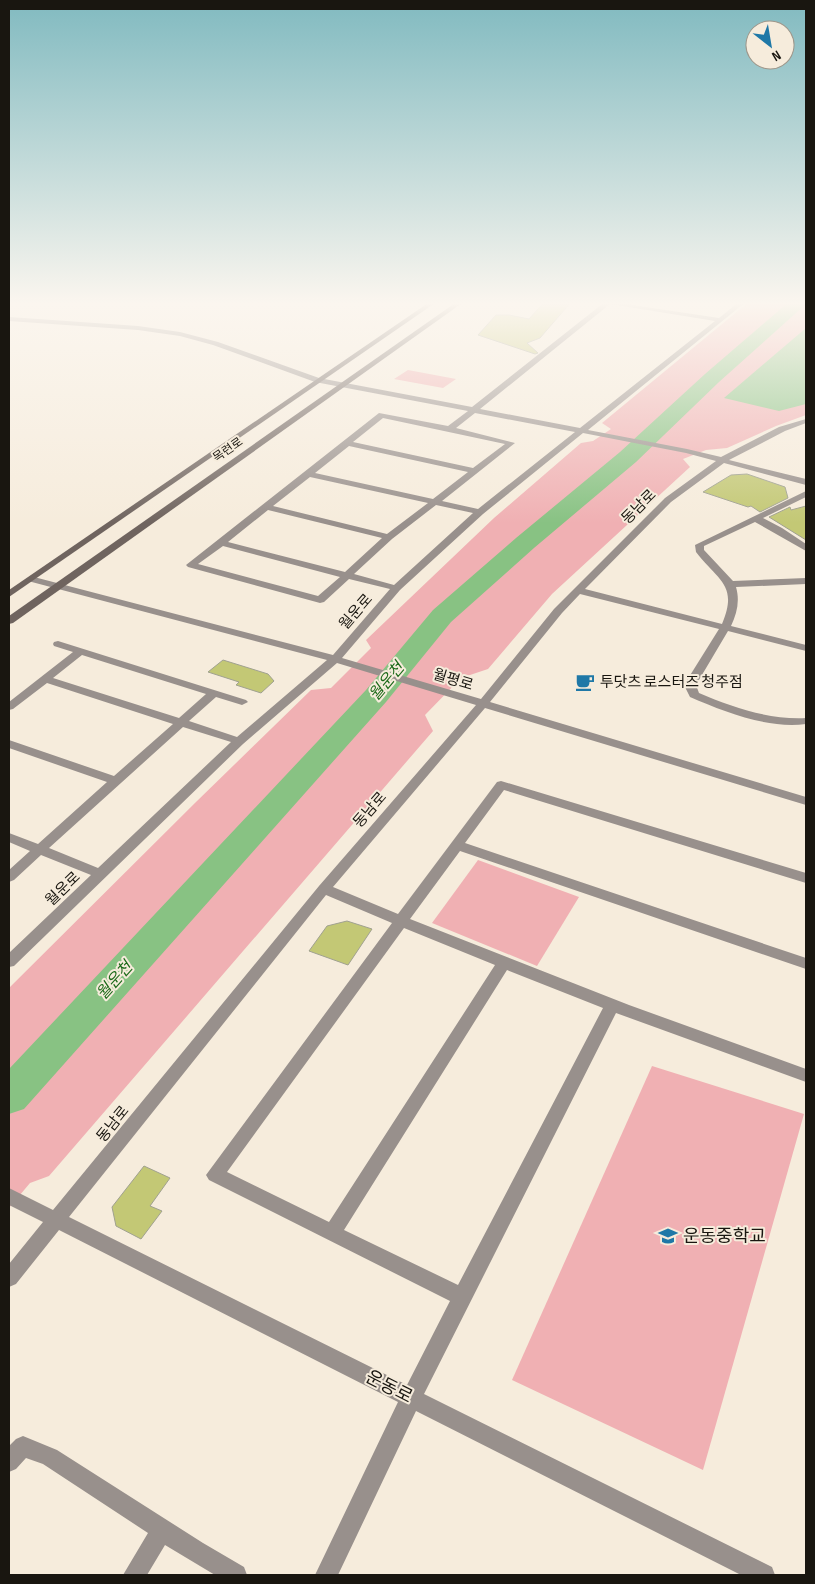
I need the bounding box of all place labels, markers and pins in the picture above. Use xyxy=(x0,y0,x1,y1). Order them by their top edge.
cafe icon: 투닷츠 로스터즈 청주점 xyxy=(574,671,596,693)
place label: 투닷츠 로스터즈 청주점 xyxy=(600,673,743,692)
school or university icon: 운동중학교 xyxy=(657,1225,679,1247)
place label: 운동중학교 xyxy=(683,1226,766,1247)

